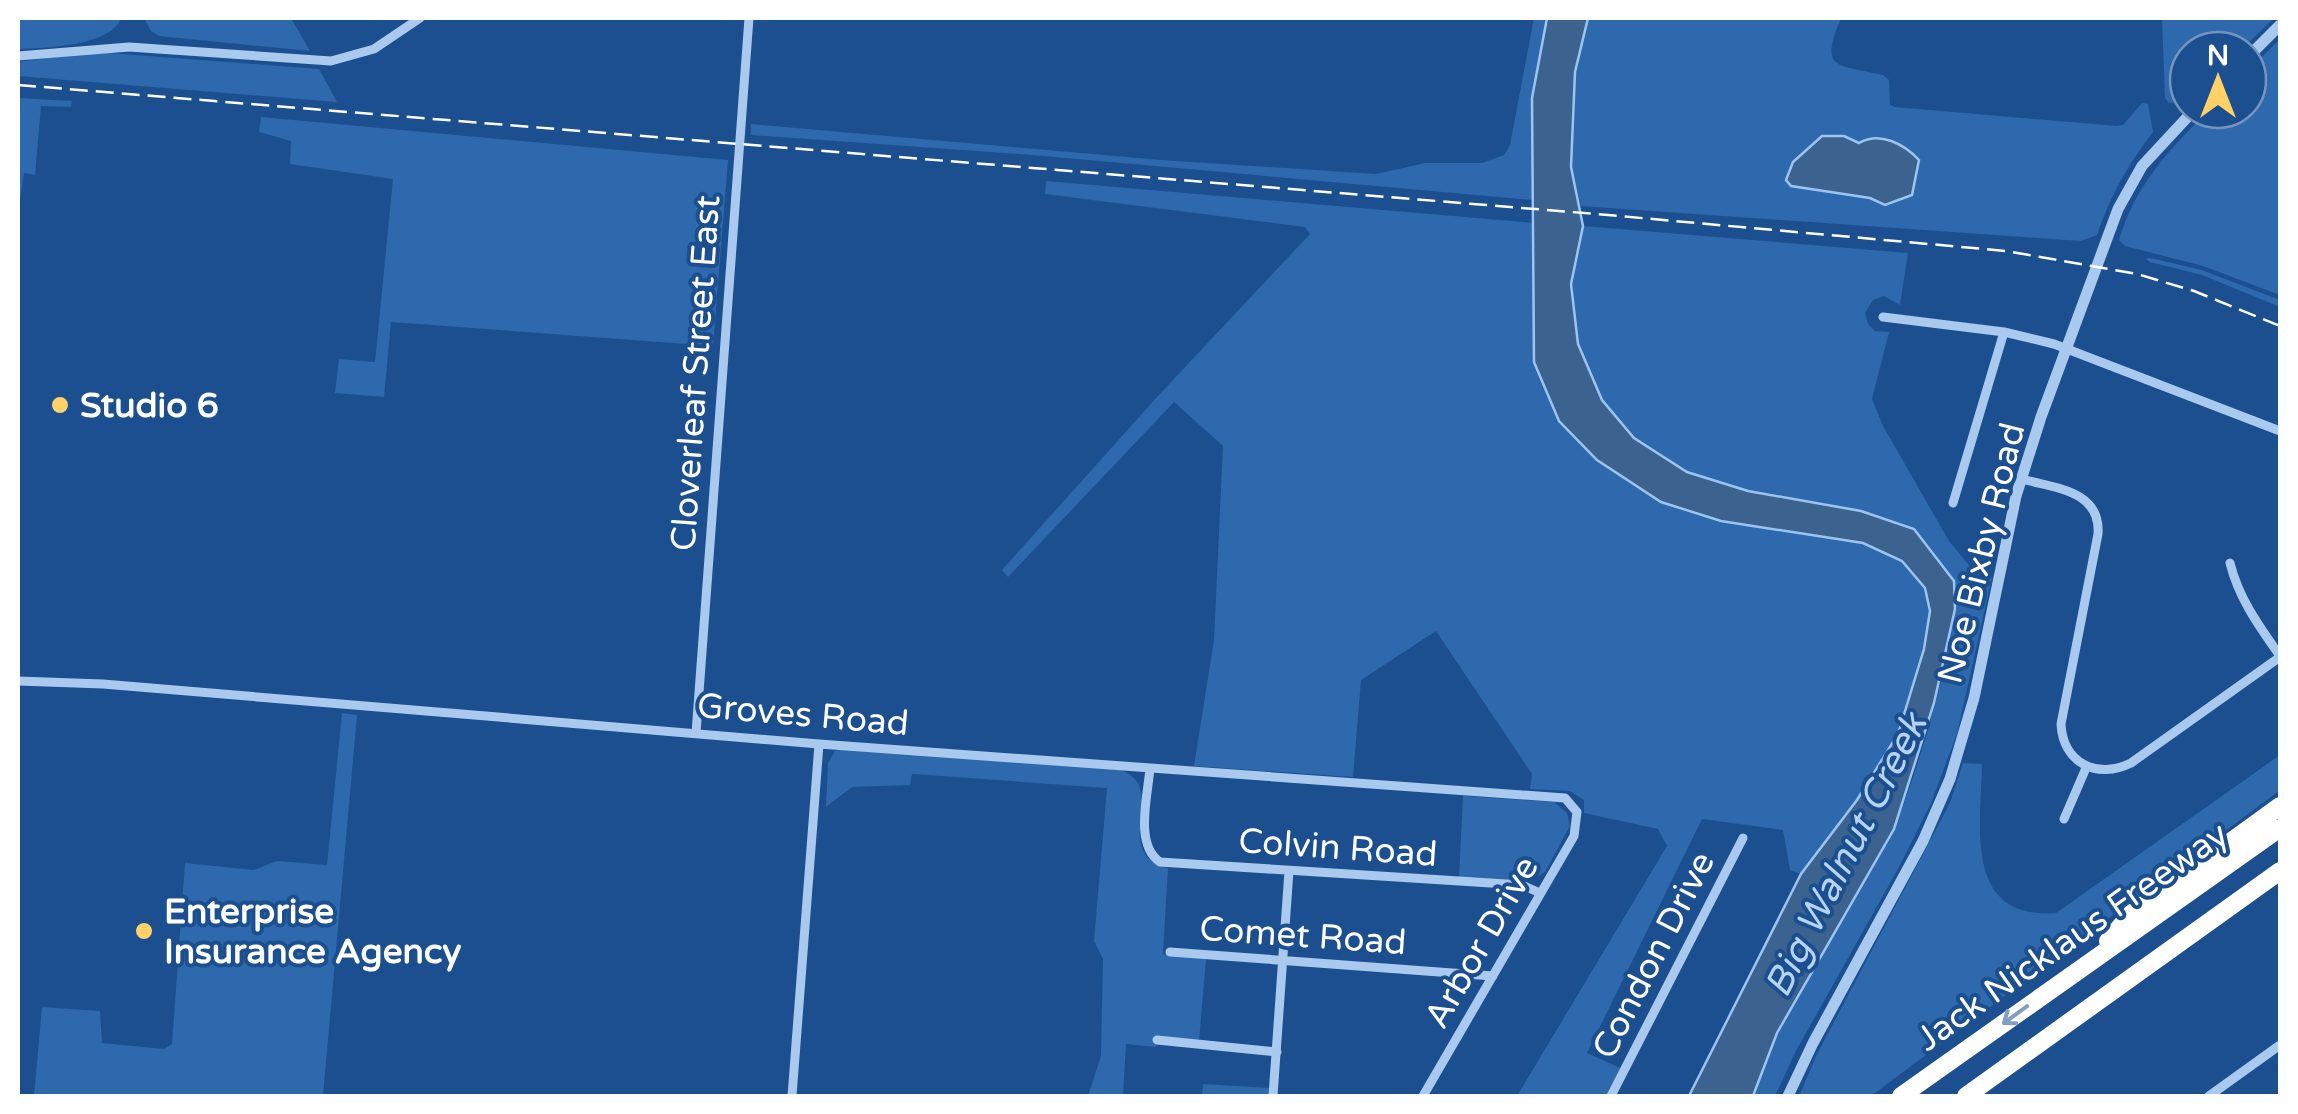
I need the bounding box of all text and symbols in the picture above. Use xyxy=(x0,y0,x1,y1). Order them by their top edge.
north arrow xyxy=(2168,30,2268,130)
text: N xyxy=(2207,39,2229,73)
street label: Cloverleaf Street East xyxy=(663,194,729,552)
place label: Studio 6 xyxy=(80,385,219,427)
marker: Studio 6 xyxy=(49,394,71,416)
street label: Noe Bixby Road xyxy=(1929,419,2035,688)
street label: Groves Road xyxy=(695,685,911,745)
water label: Big Walnut Creek xyxy=(1755,704,1938,1005)
street label: Jack Nicklaus Freeway xyxy=(1909,813,2236,1060)
street label: Colvin Road xyxy=(1237,820,1439,876)
street label: Condon Drive xyxy=(1584,845,1724,1066)
street label: Arbor Drive xyxy=(1416,849,1548,1036)
place label: Enterprise Insurance Agency xyxy=(164,891,461,973)
street label: Comet Road xyxy=(1198,908,1408,964)
marker: Enterprise Insurance Agency xyxy=(133,920,155,942)
one-way arrow xyxy=(2002,1004,2030,1025)

